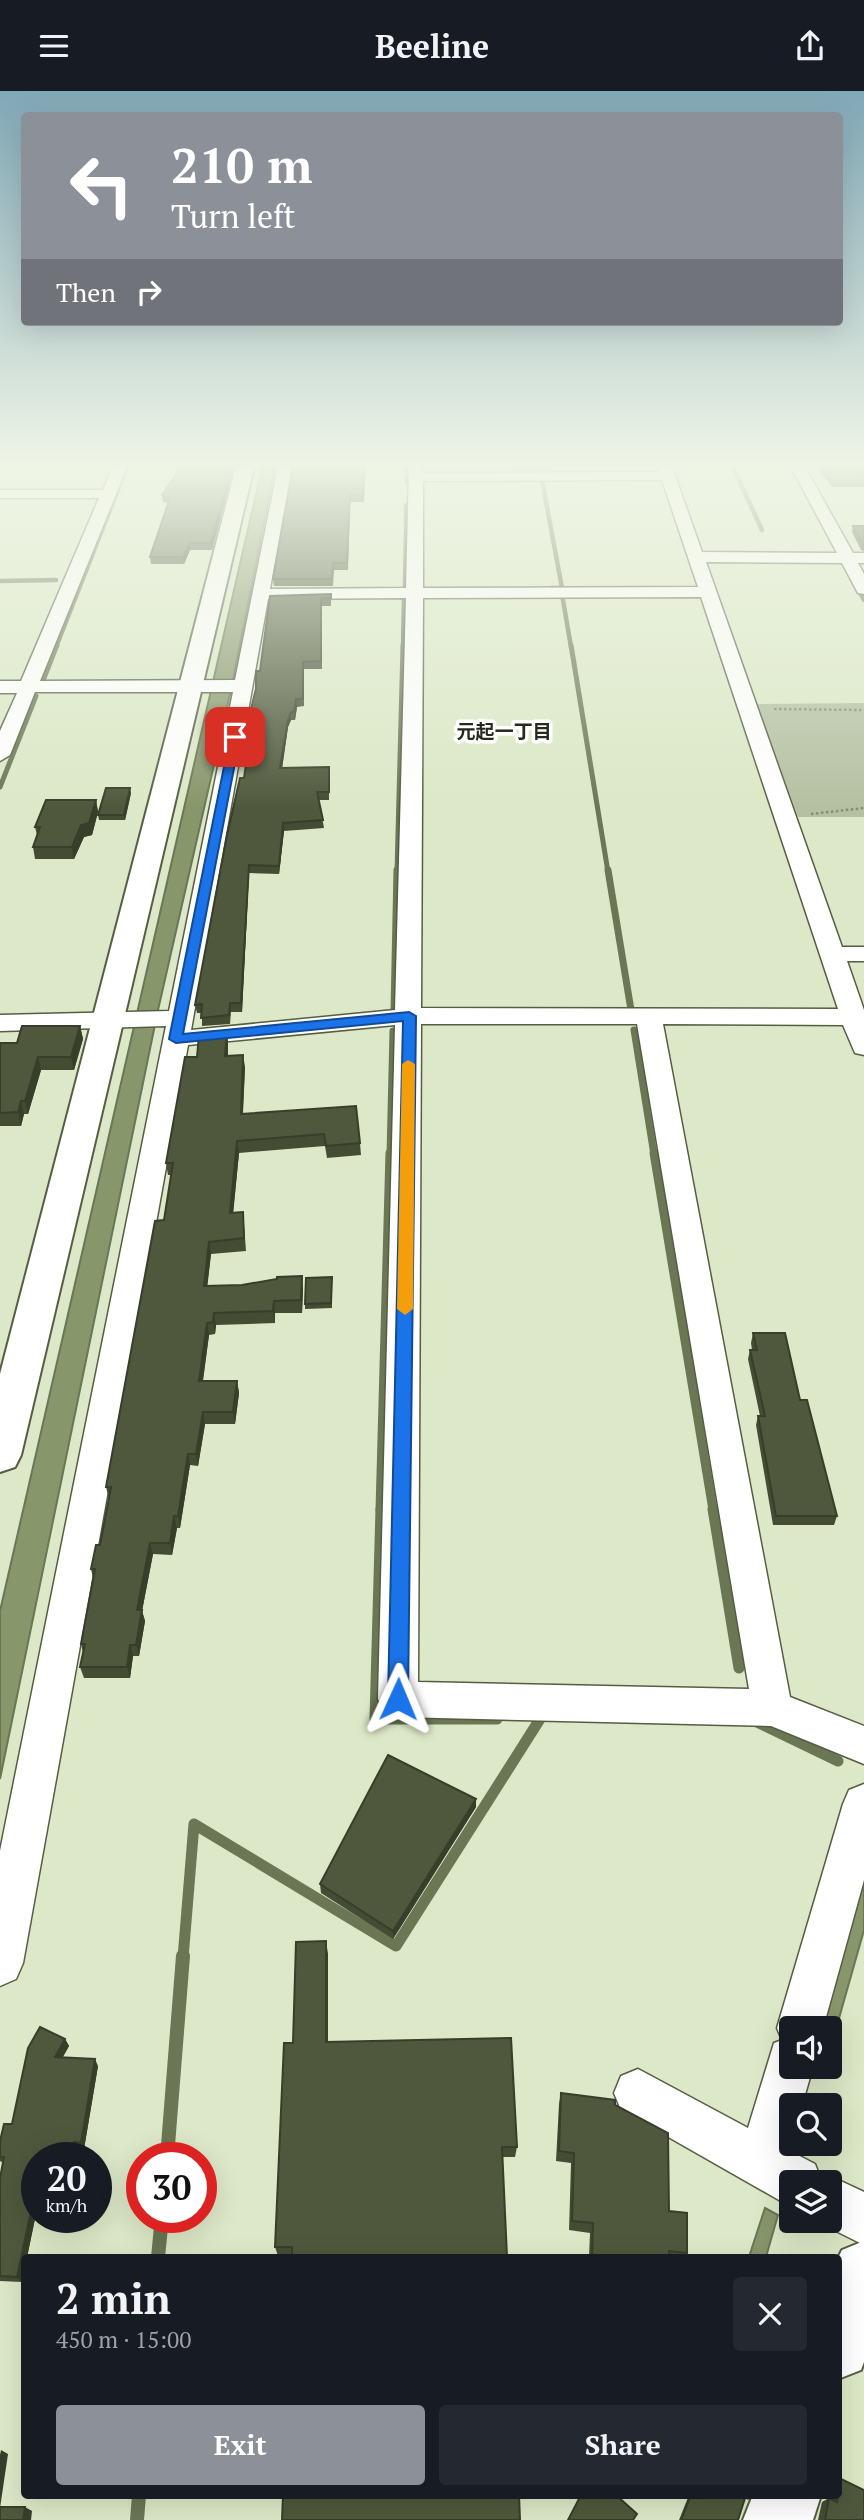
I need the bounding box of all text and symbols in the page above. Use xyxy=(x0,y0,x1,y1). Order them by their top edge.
text: Beeline xyxy=(375,25,489,67)
icon: menu xyxy=(35,27,73,65)
icon: share xyxy=(791,27,829,65)
text: 210 m xyxy=(171,132,313,197)
icon: left xyxy=(56,140,147,231)
text: Turn left xyxy=(171,195,295,237)
icon: right xyxy=(130,273,168,311)
text: Then xyxy=(56,275,116,309)
pin xyxy=(205,707,265,767)
icon: arrive xyxy=(216,718,254,756)
district label: 元起一丁目 xyxy=(456,718,552,743)
position arrow xyxy=(361,1662,435,1736)
map controls xyxy=(779,2016,842,2233)
button: sound xyxy=(779,2016,842,2079)
button: search xyxy=(779,2093,842,2156)
speed limit sign: 30 xyxy=(126,2142,217,2233)
text: 20 xyxy=(47,2155,86,2201)
button: layers xyxy=(779,2170,842,2233)
text: km/h xyxy=(46,2193,87,2217)
text: 2 min xyxy=(56,2270,171,2326)
button: close xyxy=(733,2277,807,2351)
text: 450 m · 15:00 xyxy=(56,2324,191,2355)
button: Exit xyxy=(56,2405,425,2485)
button: Share xyxy=(439,2405,807,2485)

